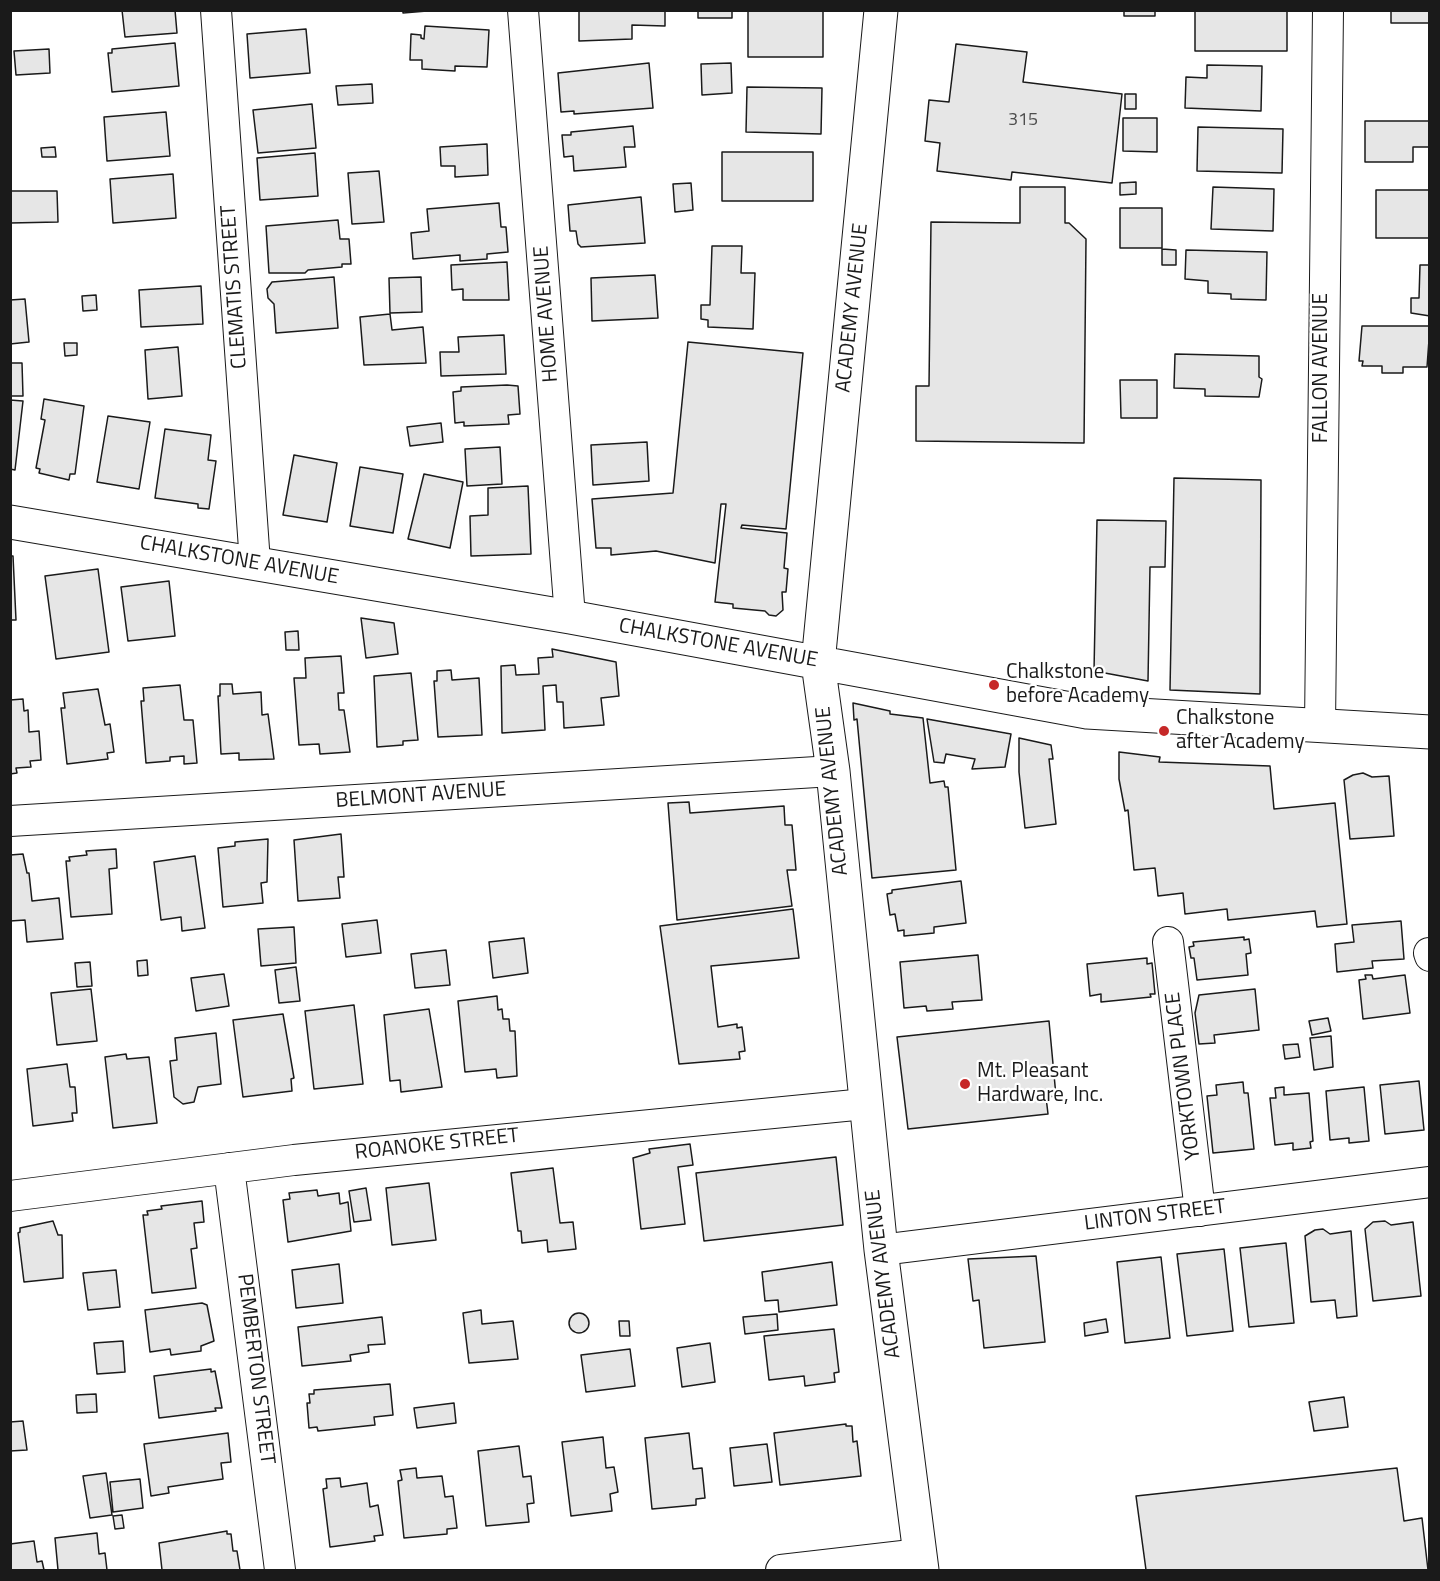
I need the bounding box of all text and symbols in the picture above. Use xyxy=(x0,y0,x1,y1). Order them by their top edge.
house number: 315 xyxy=(1008,110,1038,132)
street label: CLEMATIS STREET xyxy=(217,204,253,370)
street label: ACADEMY AVENUE xyxy=(832,222,874,394)
street label: HOME AVENUE xyxy=(530,245,564,383)
street label: FALLON AVENUE xyxy=(1309,293,1335,443)
street label: CHALKSTONE AVENUE xyxy=(138,531,340,591)
street label: CHALKSTONE AVENUE xyxy=(617,614,819,674)
place label: Chalkstone before Academy xyxy=(1006,660,1149,710)
marker: Chalkstone before Academy xyxy=(987,678,1001,692)
street label: ACADEMY AVENUE xyxy=(812,705,854,877)
place label: Chalkstone after Academy xyxy=(1176,706,1305,756)
marker: Chalkstone after Academy xyxy=(1157,724,1171,738)
street label: BELMONT AVENUE xyxy=(335,777,507,815)
street label: YORKTOWN PLACE xyxy=(1161,991,1207,1161)
place label: Mt. Pleasant Hardware, Inc. xyxy=(977,1059,1103,1109)
marker: Mt. Pleasant Hardware, Inc. xyxy=(958,1077,972,1091)
street label: ROANOKE STREET xyxy=(354,1124,520,1166)
street label: ACADEMY AVENUE xyxy=(861,1188,907,1360)
street label: LINTON STREET xyxy=(1083,1195,1227,1237)
street label: PEMBERTON STREET xyxy=(231,1272,279,1466)

